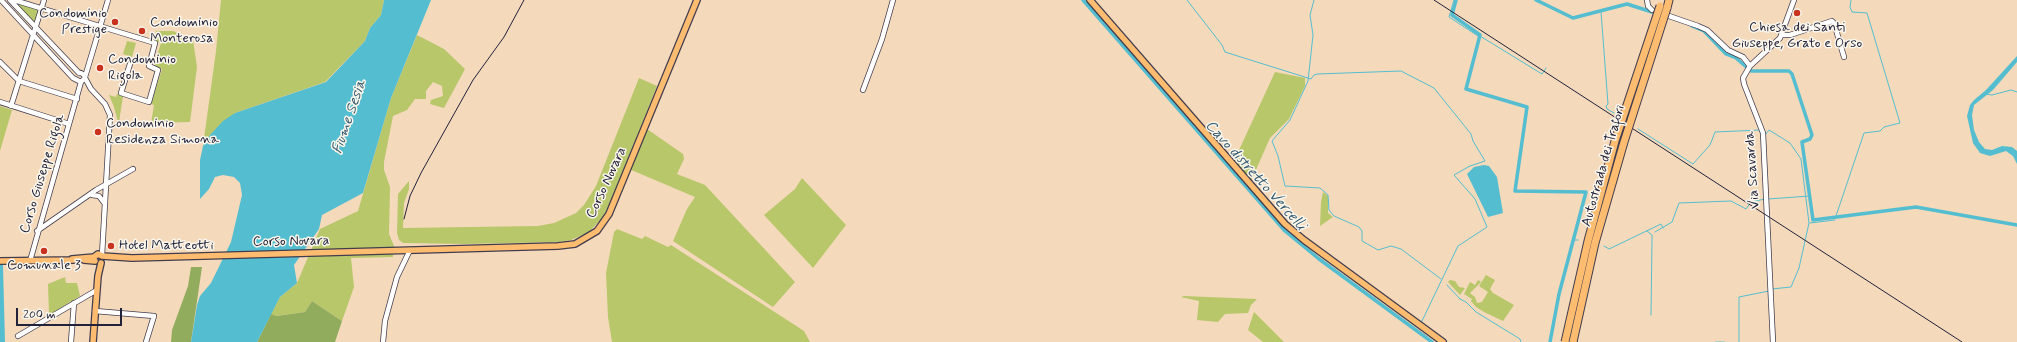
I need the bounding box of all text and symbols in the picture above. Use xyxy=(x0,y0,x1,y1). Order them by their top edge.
place label: Condominio Prestige xyxy=(39,6,107,38)
marker: Chiesa dei Santi Giuseppe, Grato e Orso xyxy=(1792,8,1802,18)
place label: Condominio Monterosa xyxy=(150,15,218,48)
marker: Condominio Prestige xyxy=(110,17,120,27)
place label: Chiesa dei Santi Giuseppe, Grato e Orso xyxy=(1732,20,1862,52)
marker: Condominio Monterosa xyxy=(137,26,147,36)
place label: Condominio Rigola xyxy=(108,52,176,84)
marker: Condominio Rigola xyxy=(95,63,105,73)
water label: Fiume Sesia xyxy=(329,78,371,156)
street label: Autostrada dei Trafori xyxy=(1579,103,1629,229)
street label: Corso Giuseppe Rigola xyxy=(17,112,69,236)
place label: Condominio Residenza Simona xyxy=(106,116,219,148)
water label: Cavo distretto Vercelli xyxy=(1201,117,1309,235)
marker: Condominio Residenza Simona xyxy=(93,127,103,137)
street label: Via Scavarda xyxy=(1742,130,1764,210)
street label: Corso Novara xyxy=(583,145,631,221)
street label: Corso Novara xyxy=(253,233,329,251)
place label: Hotel Matteotti xyxy=(119,238,214,254)
marker: Hotel Matteotti xyxy=(106,241,116,251)
marker: Comunale 3 xyxy=(39,246,49,256)
place label: Comunale 3 xyxy=(7,258,81,274)
scale bar xyxy=(18,300,124,326)
text: 200 m xyxy=(23,307,56,323)

